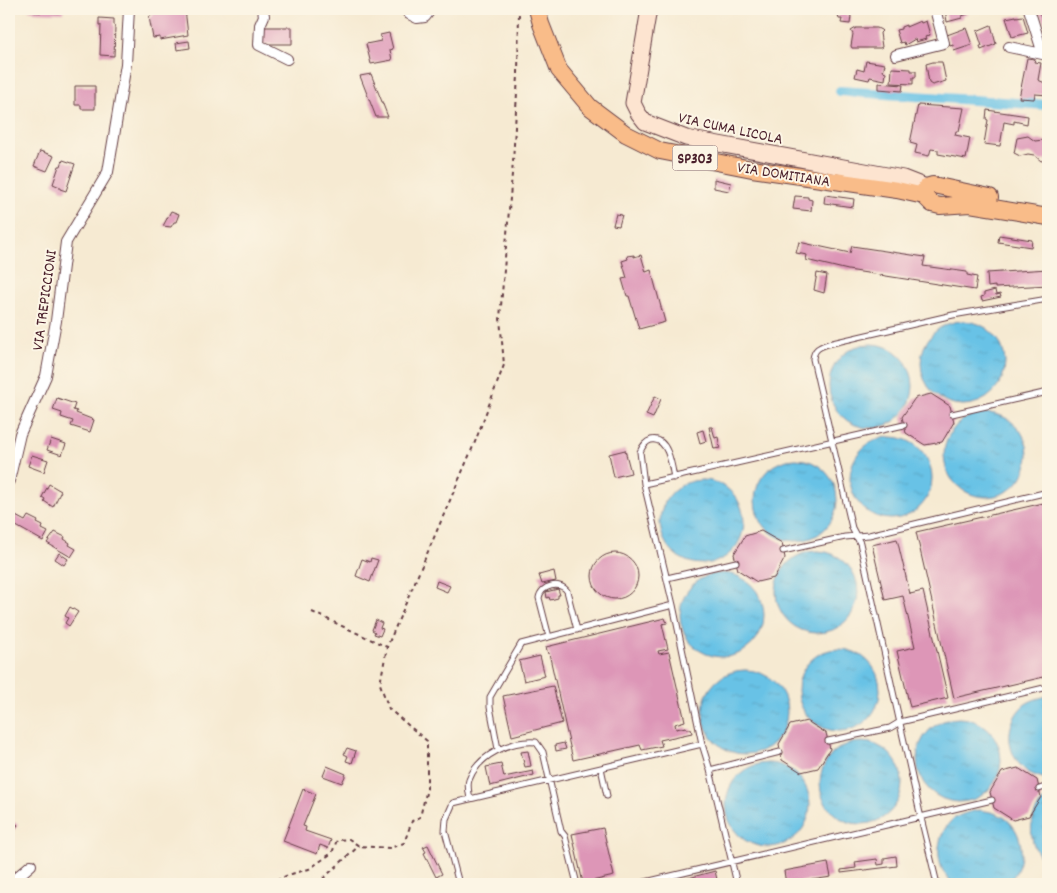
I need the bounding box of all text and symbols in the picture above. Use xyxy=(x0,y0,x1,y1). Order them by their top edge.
street label: VIA CUMA LICOLA xyxy=(676,107,785,152)
road number: SP303 xyxy=(672,146,718,170)
street label: VIA DOMITIANA xyxy=(736,157,832,194)
street label: VIA TREPICCIONI xyxy=(27,248,64,352)

